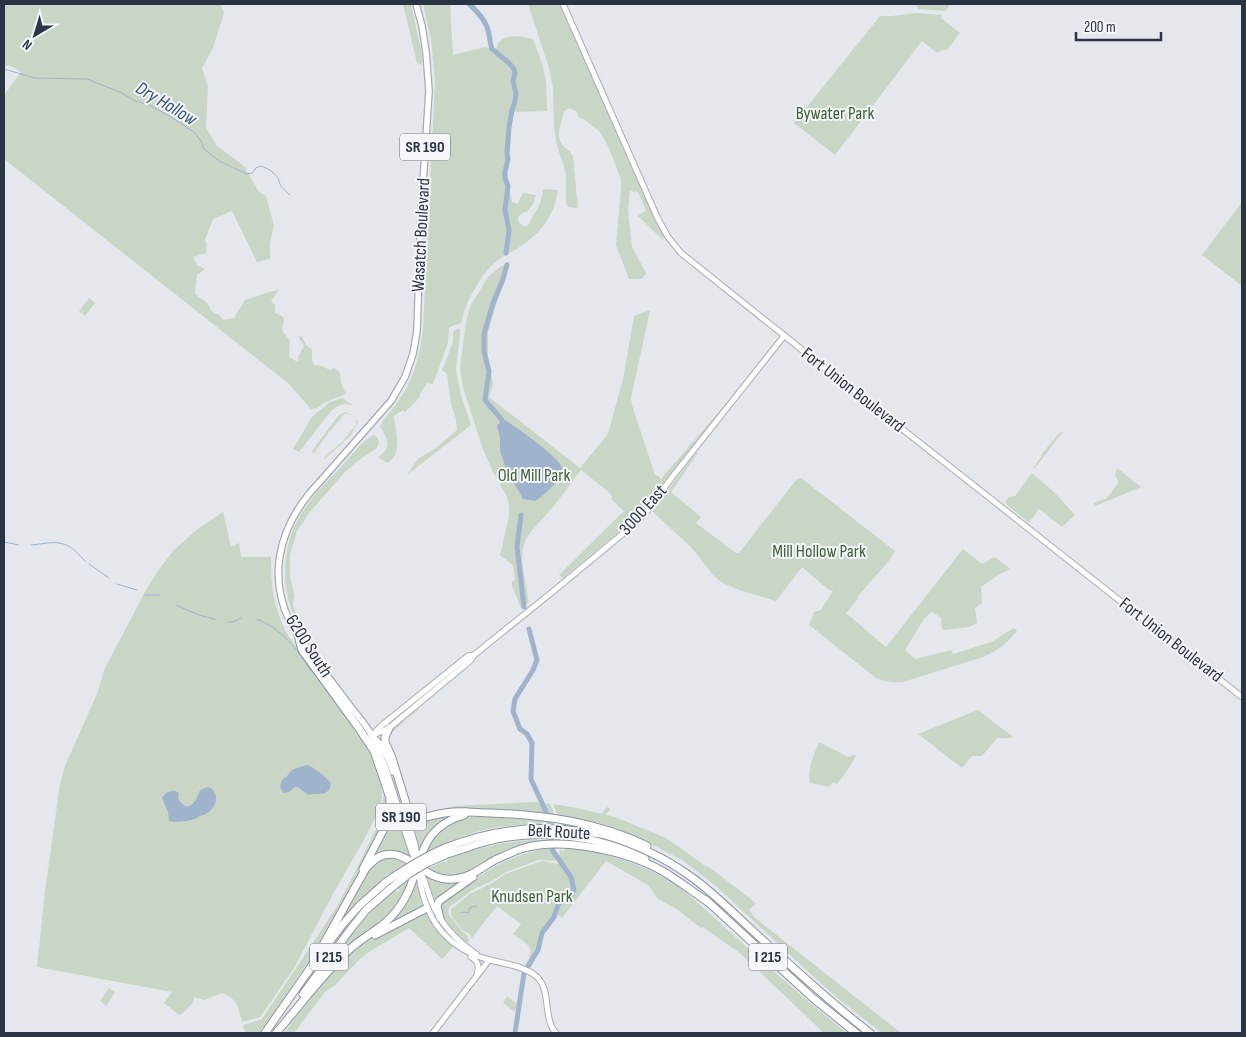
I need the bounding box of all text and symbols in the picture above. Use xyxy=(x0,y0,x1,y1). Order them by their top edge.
north arrow xyxy=(10,10,60,60)
scale bar xyxy=(1076,10,1161,42)
text: 200 m xyxy=(1084,18,1116,37)
text: N xyxy=(19,36,35,54)
water label: Dry Hollow xyxy=(131,77,201,131)
park label: Bywater Park xyxy=(796,103,874,124)
road number: SR 190 xyxy=(400,134,450,160)
street label: Wasatch Boulevard xyxy=(408,177,434,293)
street label: Fort Union Boulevard xyxy=(797,343,909,437)
park label: Old Mill Park xyxy=(498,465,570,486)
street label: 3000 East xyxy=(615,480,671,540)
park label: Mill Hollow Park xyxy=(772,541,866,562)
street label: Fort Union Boulevard xyxy=(1115,593,1227,687)
street label: 6200 South xyxy=(281,611,337,681)
road number: SR 190 xyxy=(376,804,426,830)
street label: Belt Route xyxy=(527,820,591,844)
park label: Knudsen Park xyxy=(491,886,573,907)
road number: I 215 xyxy=(310,944,348,970)
road number: I 215 xyxy=(749,944,787,970)

